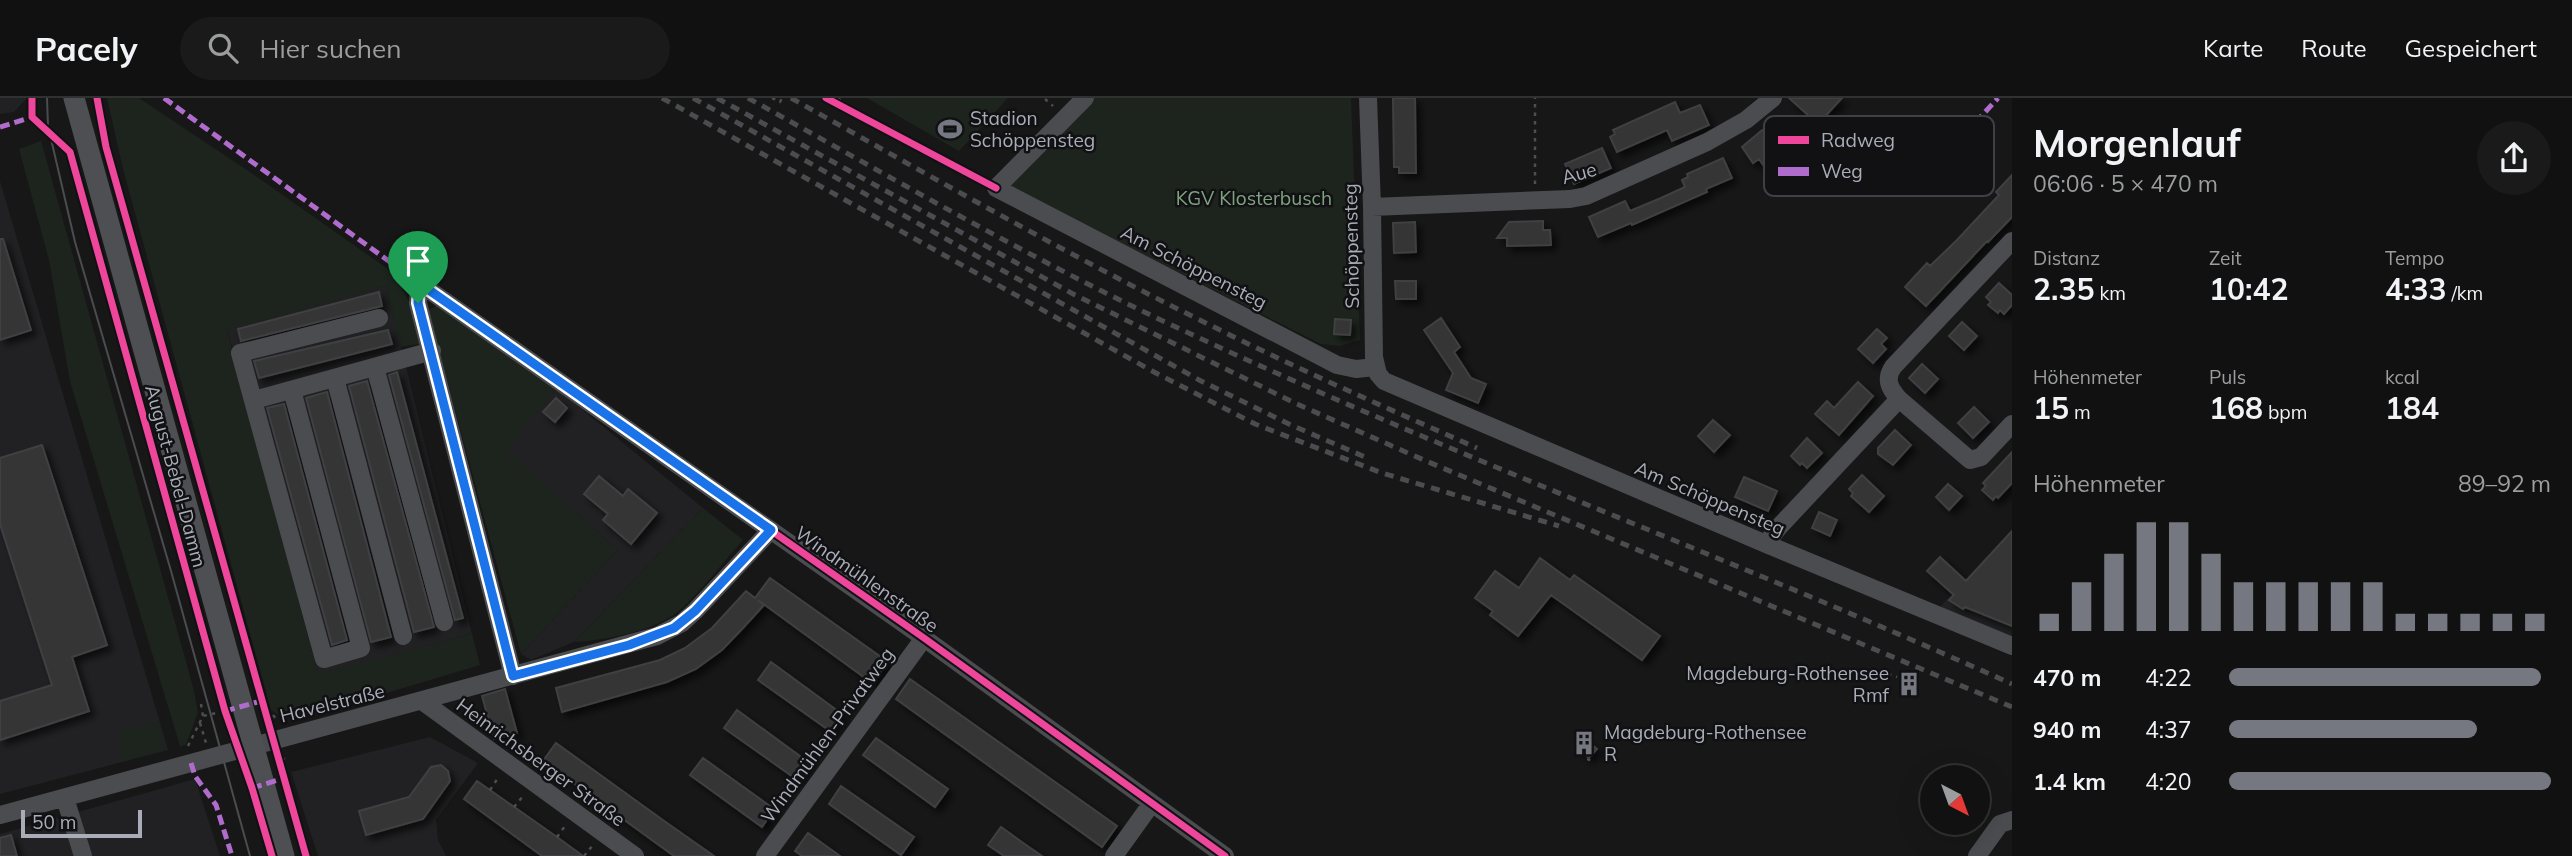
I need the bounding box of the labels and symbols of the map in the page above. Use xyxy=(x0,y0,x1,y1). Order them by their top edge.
place label: Stadion Schöppensteg xyxy=(970,106,1095,152)
sports icon: Stadion Schöppensteg xyxy=(936,115,964,143)
legend xyxy=(1764,116,1994,196)
text: Radweg xyxy=(1821,128,1895,152)
street label: Aue xyxy=(1559,157,1599,189)
text: Weg xyxy=(1821,159,1863,183)
street label: Schöppensteg xyxy=(1338,183,1364,309)
park label: KGV Klosterbusch xyxy=(1176,186,1332,210)
street label: Am Schöppensteg xyxy=(1117,220,1271,314)
pin xyxy=(388,231,448,303)
street label: August-Bebel-Damm xyxy=(140,382,212,570)
street label: Am Schöppensteg xyxy=(1631,456,1789,540)
street label: Windmühlenstraße xyxy=(791,521,943,637)
street label: Windmühlen-Privatweg xyxy=(755,643,899,827)
place label: Magdeburg-Rothensee Rmf xyxy=(1686,661,1890,707)
building icon: Magdeburg-Rothensee Rmf xyxy=(1895,670,1923,698)
street label: Havelstraße xyxy=(277,678,387,728)
street label: Heinrichsberger Straße xyxy=(452,693,630,831)
place label: Magdeburg-Rothensee R xyxy=(1604,720,1807,766)
building icon: Magdeburg-Rothensee R xyxy=(1570,729,1598,757)
north arrow xyxy=(1920,765,1990,835)
scale bar xyxy=(21,807,142,839)

